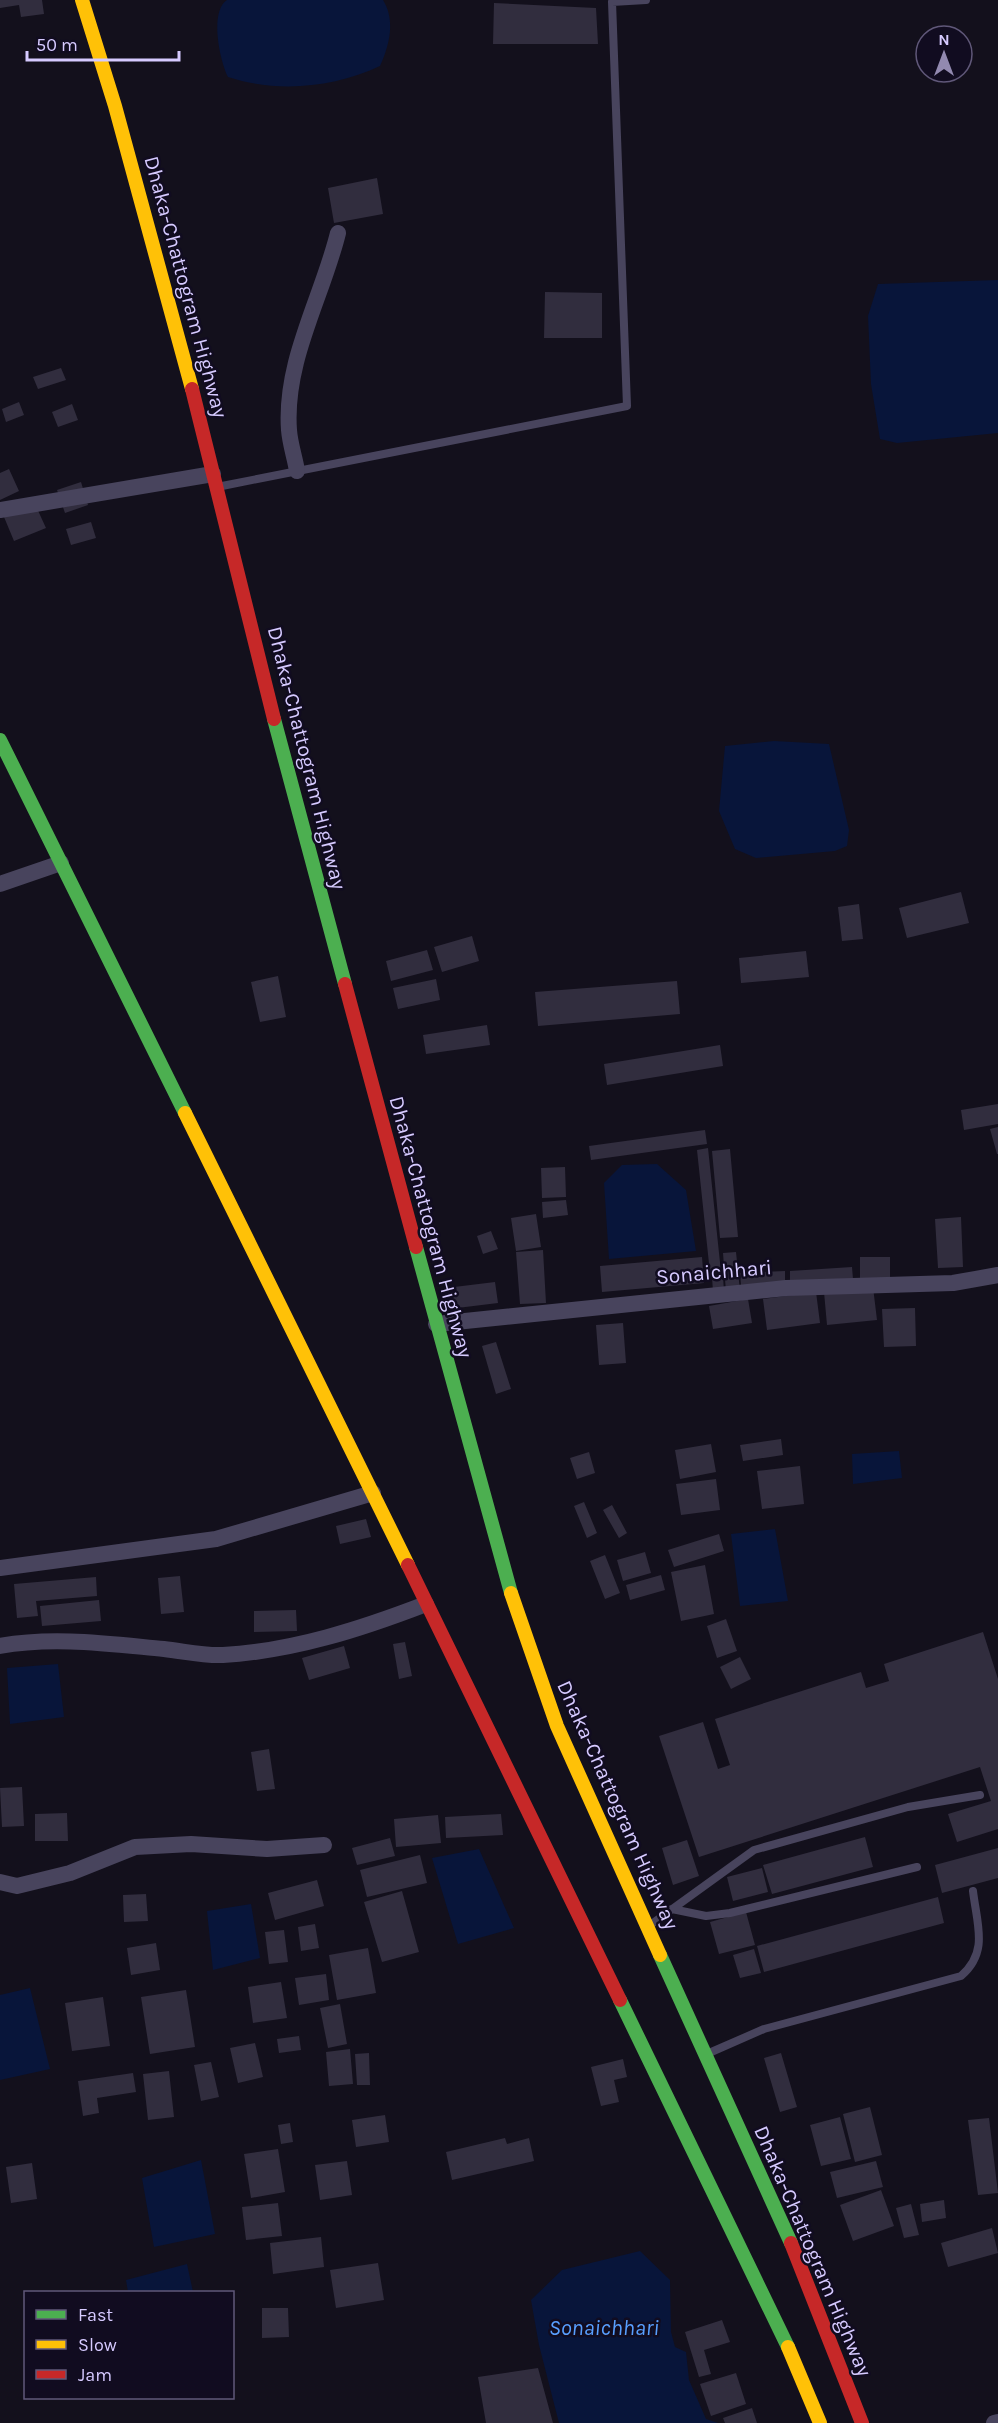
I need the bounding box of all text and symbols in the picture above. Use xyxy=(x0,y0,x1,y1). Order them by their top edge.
scale bar xyxy=(27,24,178,62)
north arrow xyxy=(914,24,974,84)
text: N xyxy=(938,30,950,49)
text: 50 m xyxy=(36,34,78,56)
street label: Dhaka-Chattogram Highway xyxy=(139,153,233,421)
street label: Dhaka-Chattogram Highway xyxy=(263,624,351,892)
street label: Dhaka-Chattogram Highway xyxy=(384,1093,478,1361)
street label: Sonaichhari xyxy=(655,1255,773,1289)
street label: Dhaka-Chattogram Highway xyxy=(552,1677,684,1933)
street label: Dhaka-Chattogram Highway xyxy=(749,2122,877,2380)
legend xyxy=(24,2291,234,2399)
text: Fast xyxy=(78,2304,113,2326)
water label: Sonaichhari xyxy=(549,2315,659,2341)
text: Slow xyxy=(78,2334,117,2356)
text: Jam xyxy=(78,2364,112,2386)

